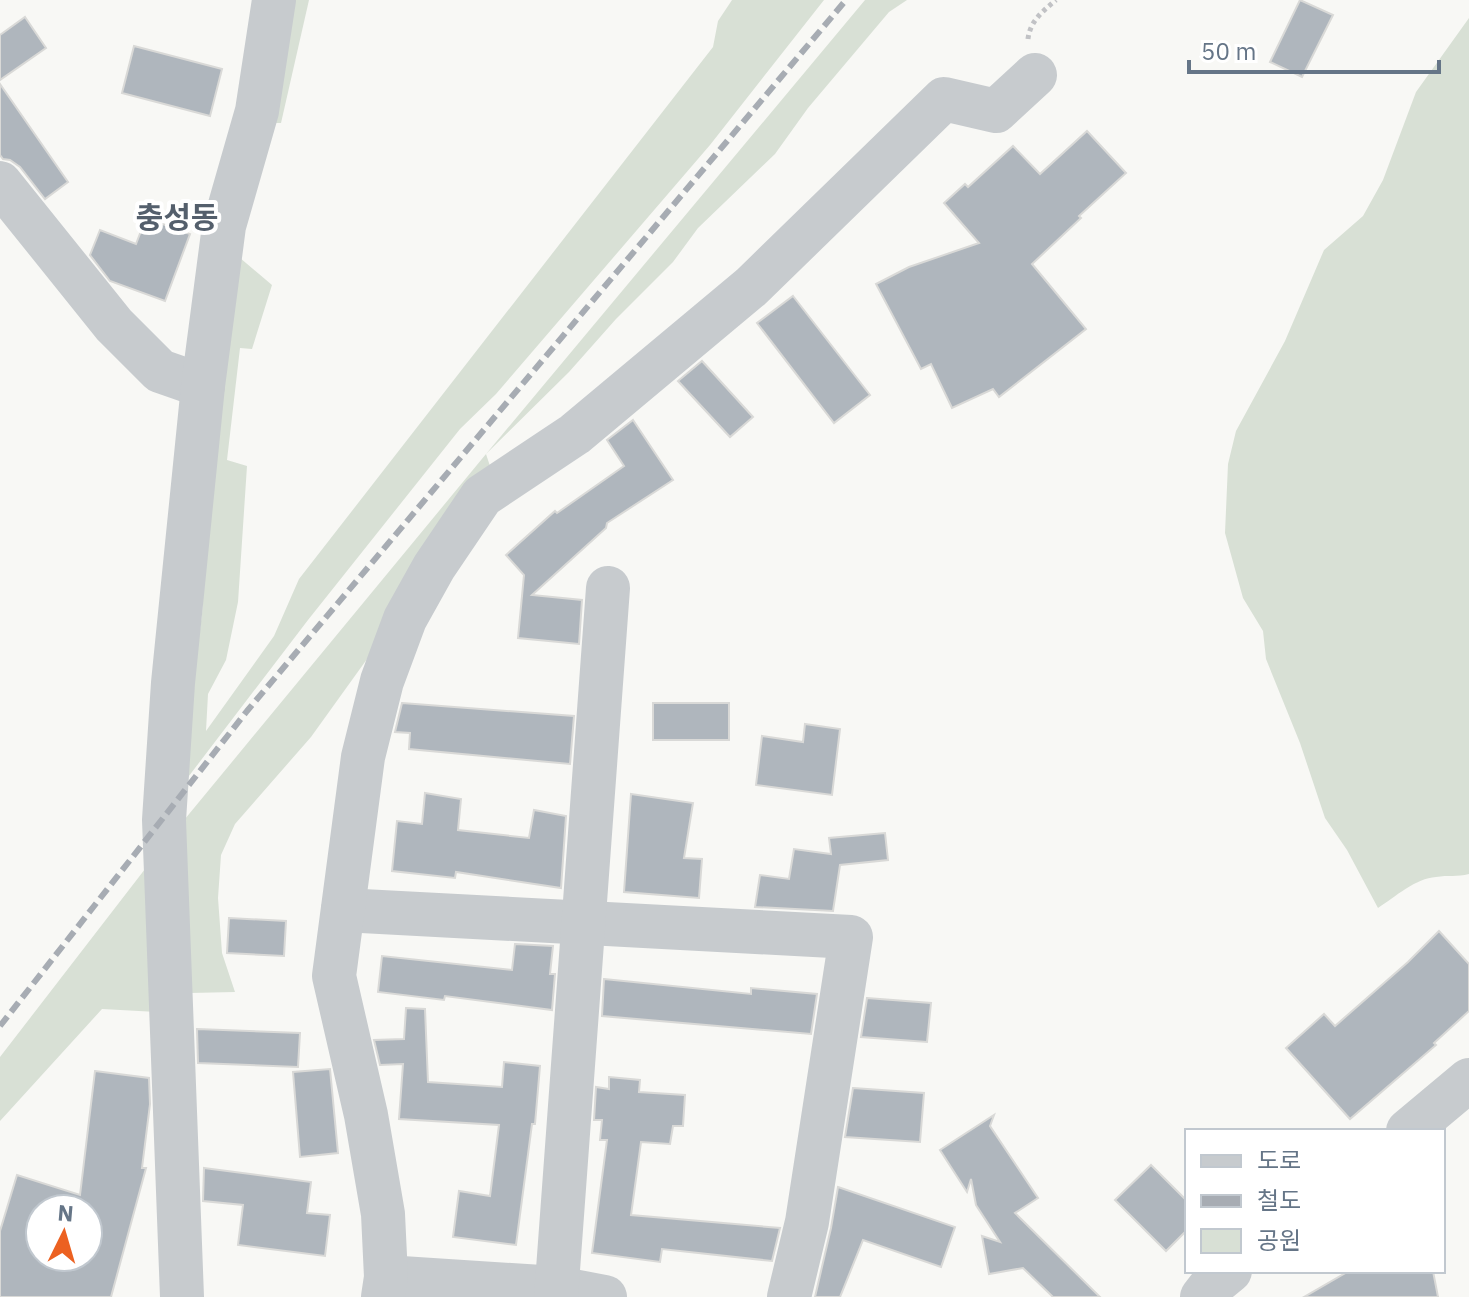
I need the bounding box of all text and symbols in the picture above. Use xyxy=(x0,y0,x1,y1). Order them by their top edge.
scale bar xyxy=(1189,24,1439,74)
text: 50 m xyxy=(1201,35,1256,67)
district label: 충성동 xyxy=(136,197,218,236)
legend xyxy=(1185,1129,1445,1273)
text: 도로 xyxy=(1257,1144,1301,1176)
text: 철도 xyxy=(1257,1184,1301,1216)
north arrow xyxy=(24,1193,104,1273)
text: N xyxy=(57,1197,75,1228)
text: 공원 xyxy=(1257,1224,1301,1256)

